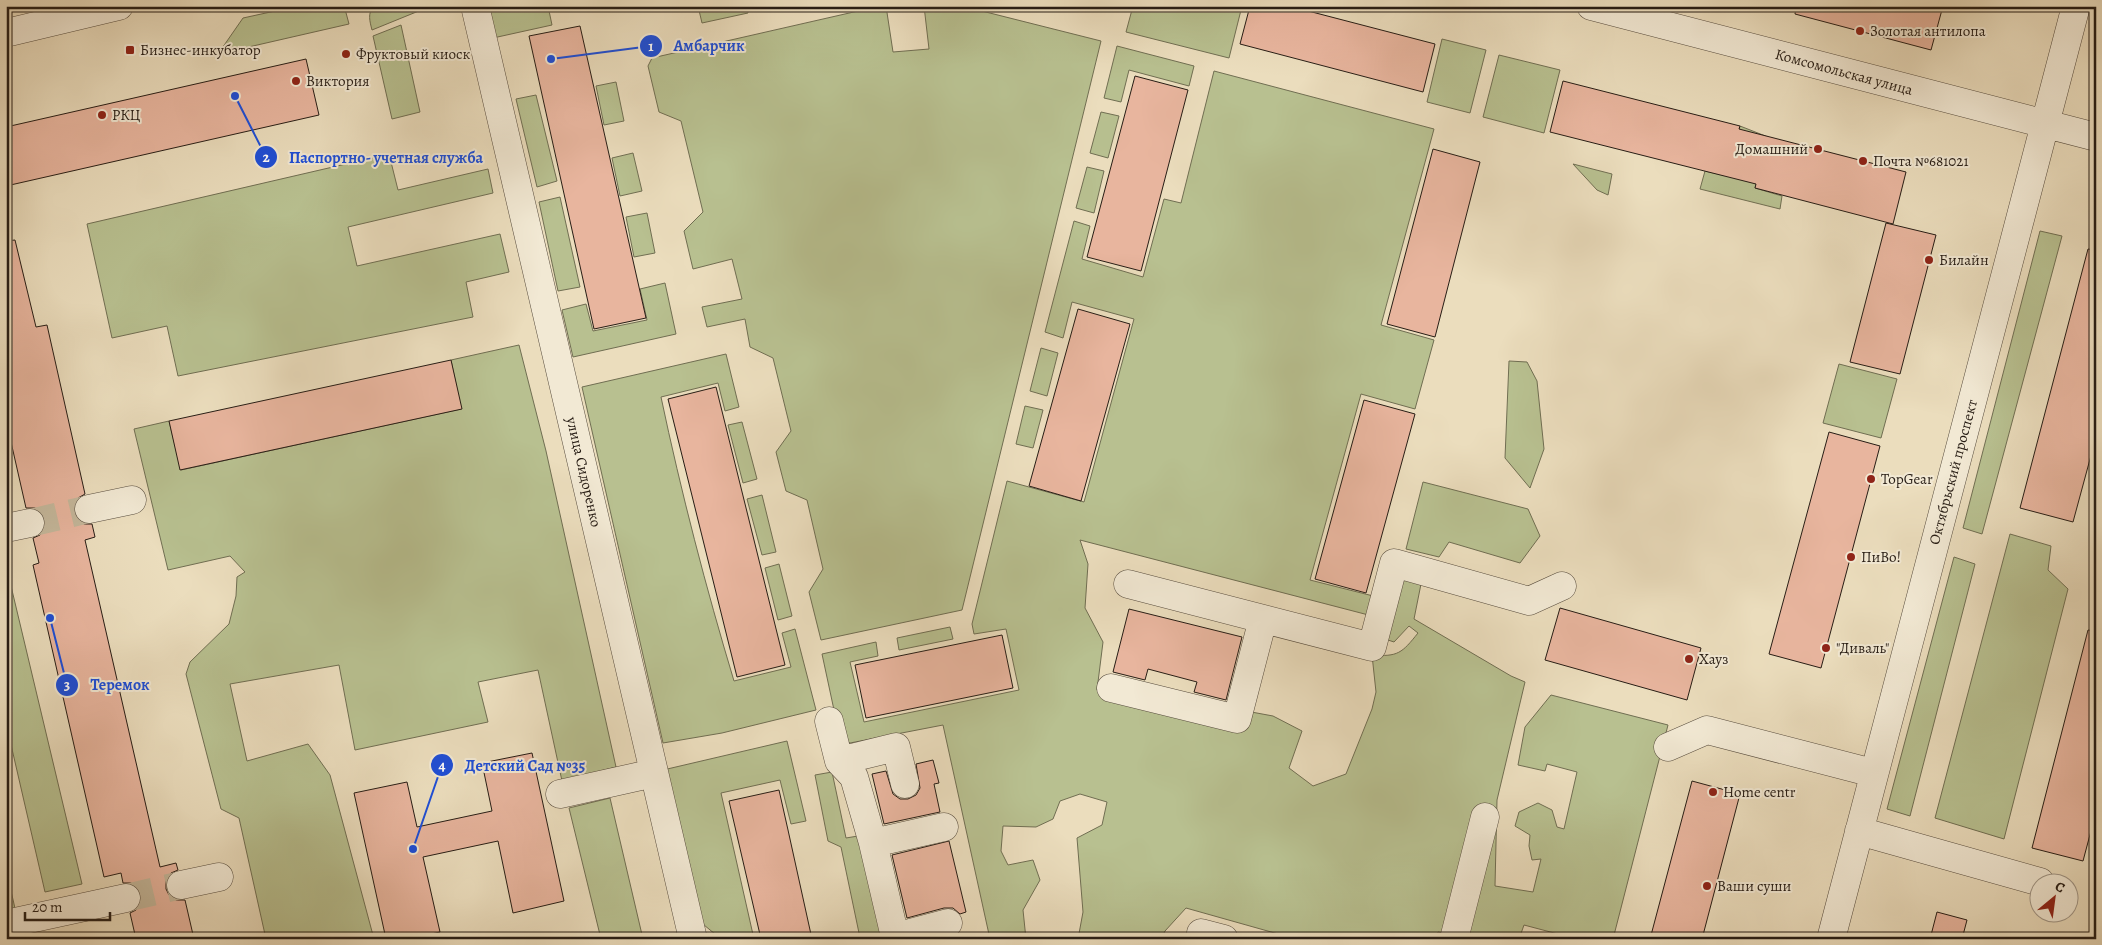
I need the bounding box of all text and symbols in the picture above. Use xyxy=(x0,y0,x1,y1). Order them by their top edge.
place label: Золотая антилопа xyxy=(1870,21,1986,41)
marker: Золотая антилопа xyxy=(1854,25,1866,37)
callout: Амбарчик xyxy=(638,30,755,61)
text: Амбарчик xyxy=(672,35,745,57)
text: 1 xyxy=(648,36,654,56)
place label: Бизнес-инкубатор xyxy=(140,40,261,60)
marker: Бизнес-инкубатор xyxy=(124,44,136,56)
place label: Фруктовый киоск xyxy=(356,44,471,64)
street label: Комсомольская улица xyxy=(1773,44,1915,100)
marker: Фруктовый киоск xyxy=(340,48,352,60)
place label: Виктория xyxy=(306,71,370,91)
marker: Виктория xyxy=(290,75,302,87)
place label: РКЦ xyxy=(112,105,141,125)
marker: РКЦ xyxy=(96,109,108,121)
place label: Домашний xyxy=(1735,139,1808,159)
callout: Паспортно- учетная служба xyxy=(254,141,493,172)
marker: Домашний xyxy=(1812,143,1824,155)
text: 2 xyxy=(262,147,270,167)
text: Паспортно- учетная служба xyxy=(289,147,484,169)
place label: Почта №681021 xyxy=(1873,151,1969,171)
marker: Почта №681021 xyxy=(1857,155,1869,167)
place label: Билайн xyxy=(1939,250,1989,270)
marker: Билайн xyxy=(1923,254,1935,266)
street label: Октябрьский проспект xyxy=(1924,397,1982,547)
street label: улица Сидоренко xyxy=(561,414,606,529)
place label: TopGear xyxy=(1881,469,1933,489)
marker: TopGear xyxy=(1865,473,1877,485)
place label: ПиВо! xyxy=(1861,547,1901,567)
marker: ПиВо! xyxy=(1845,551,1857,563)
place label: "Диваль" xyxy=(1836,638,1890,658)
marker: "Диваль" xyxy=(1820,642,1832,654)
place label: Хауз xyxy=(1699,649,1729,669)
marker: Хауз xyxy=(1683,653,1695,665)
callout: Теремок xyxy=(55,669,159,700)
text: Теремок xyxy=(90,674,150,696)
text: 3 xyxy=(64,675,70,695)
callout: Детский Сад №35 xyxy=(430,750,595,781)
text: 4 xyxy=(438,755,446,775)
text: Детский Сад №35 xyxy=(465,755,586,777)
place label: Home centr xyxy=(1723,782,1796,802)
marker: Home centr xyxy=(1707,786,1719,798)
north arrow xyxy=(2030,872,2080,922)
place label: Ваши суши xyxy=(1717,876,1791,896)
text: С xyxy=(2052,877,2069,898)
marker: Ваши суши xyxy=(1701,880,1713,892)
scale bar xyxy=(25,890,110,922)
text: 20 m xyxy=(32,897,63,917)

